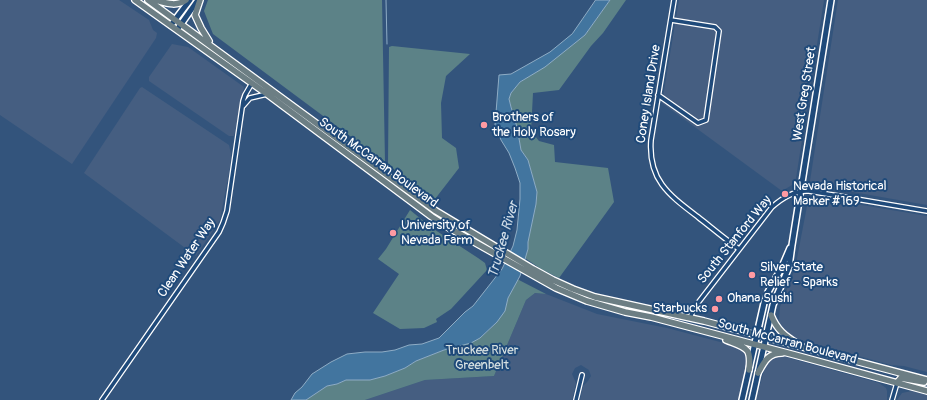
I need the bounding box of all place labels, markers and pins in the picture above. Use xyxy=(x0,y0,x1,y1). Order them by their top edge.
place label: Brothers of the Holy Rosary xyxy=(492,110,576,141)
marker: Brothers of the Holy Rosary xyxy=(479,120,489,130)
place label: Nevada Historical Marker #169 xyxy=(793,179,887,210)
marker: Nevada Historical Marker #169 xyxy=(780,189,790,199)
place label: University of Nevada Farm xyxy=(401,218,473,249)
marker: University of Nevada Farm xyxy=(388,228,398,238)
place label: Silver State Relief - Sparks xyxy=(760,260,838,291)
marker: Silver State Relief - Sparks xyxy=(747,270,757,280)
place label: Ohana Sushi xyxy=(727,291,792,307)
marker: Ohana Sushi xyxy=(714,294,724,304)
place label: Starbucks xyxy=(653,301,707,317)
marker: Starbucks xyxy=(710,304,720,314)

